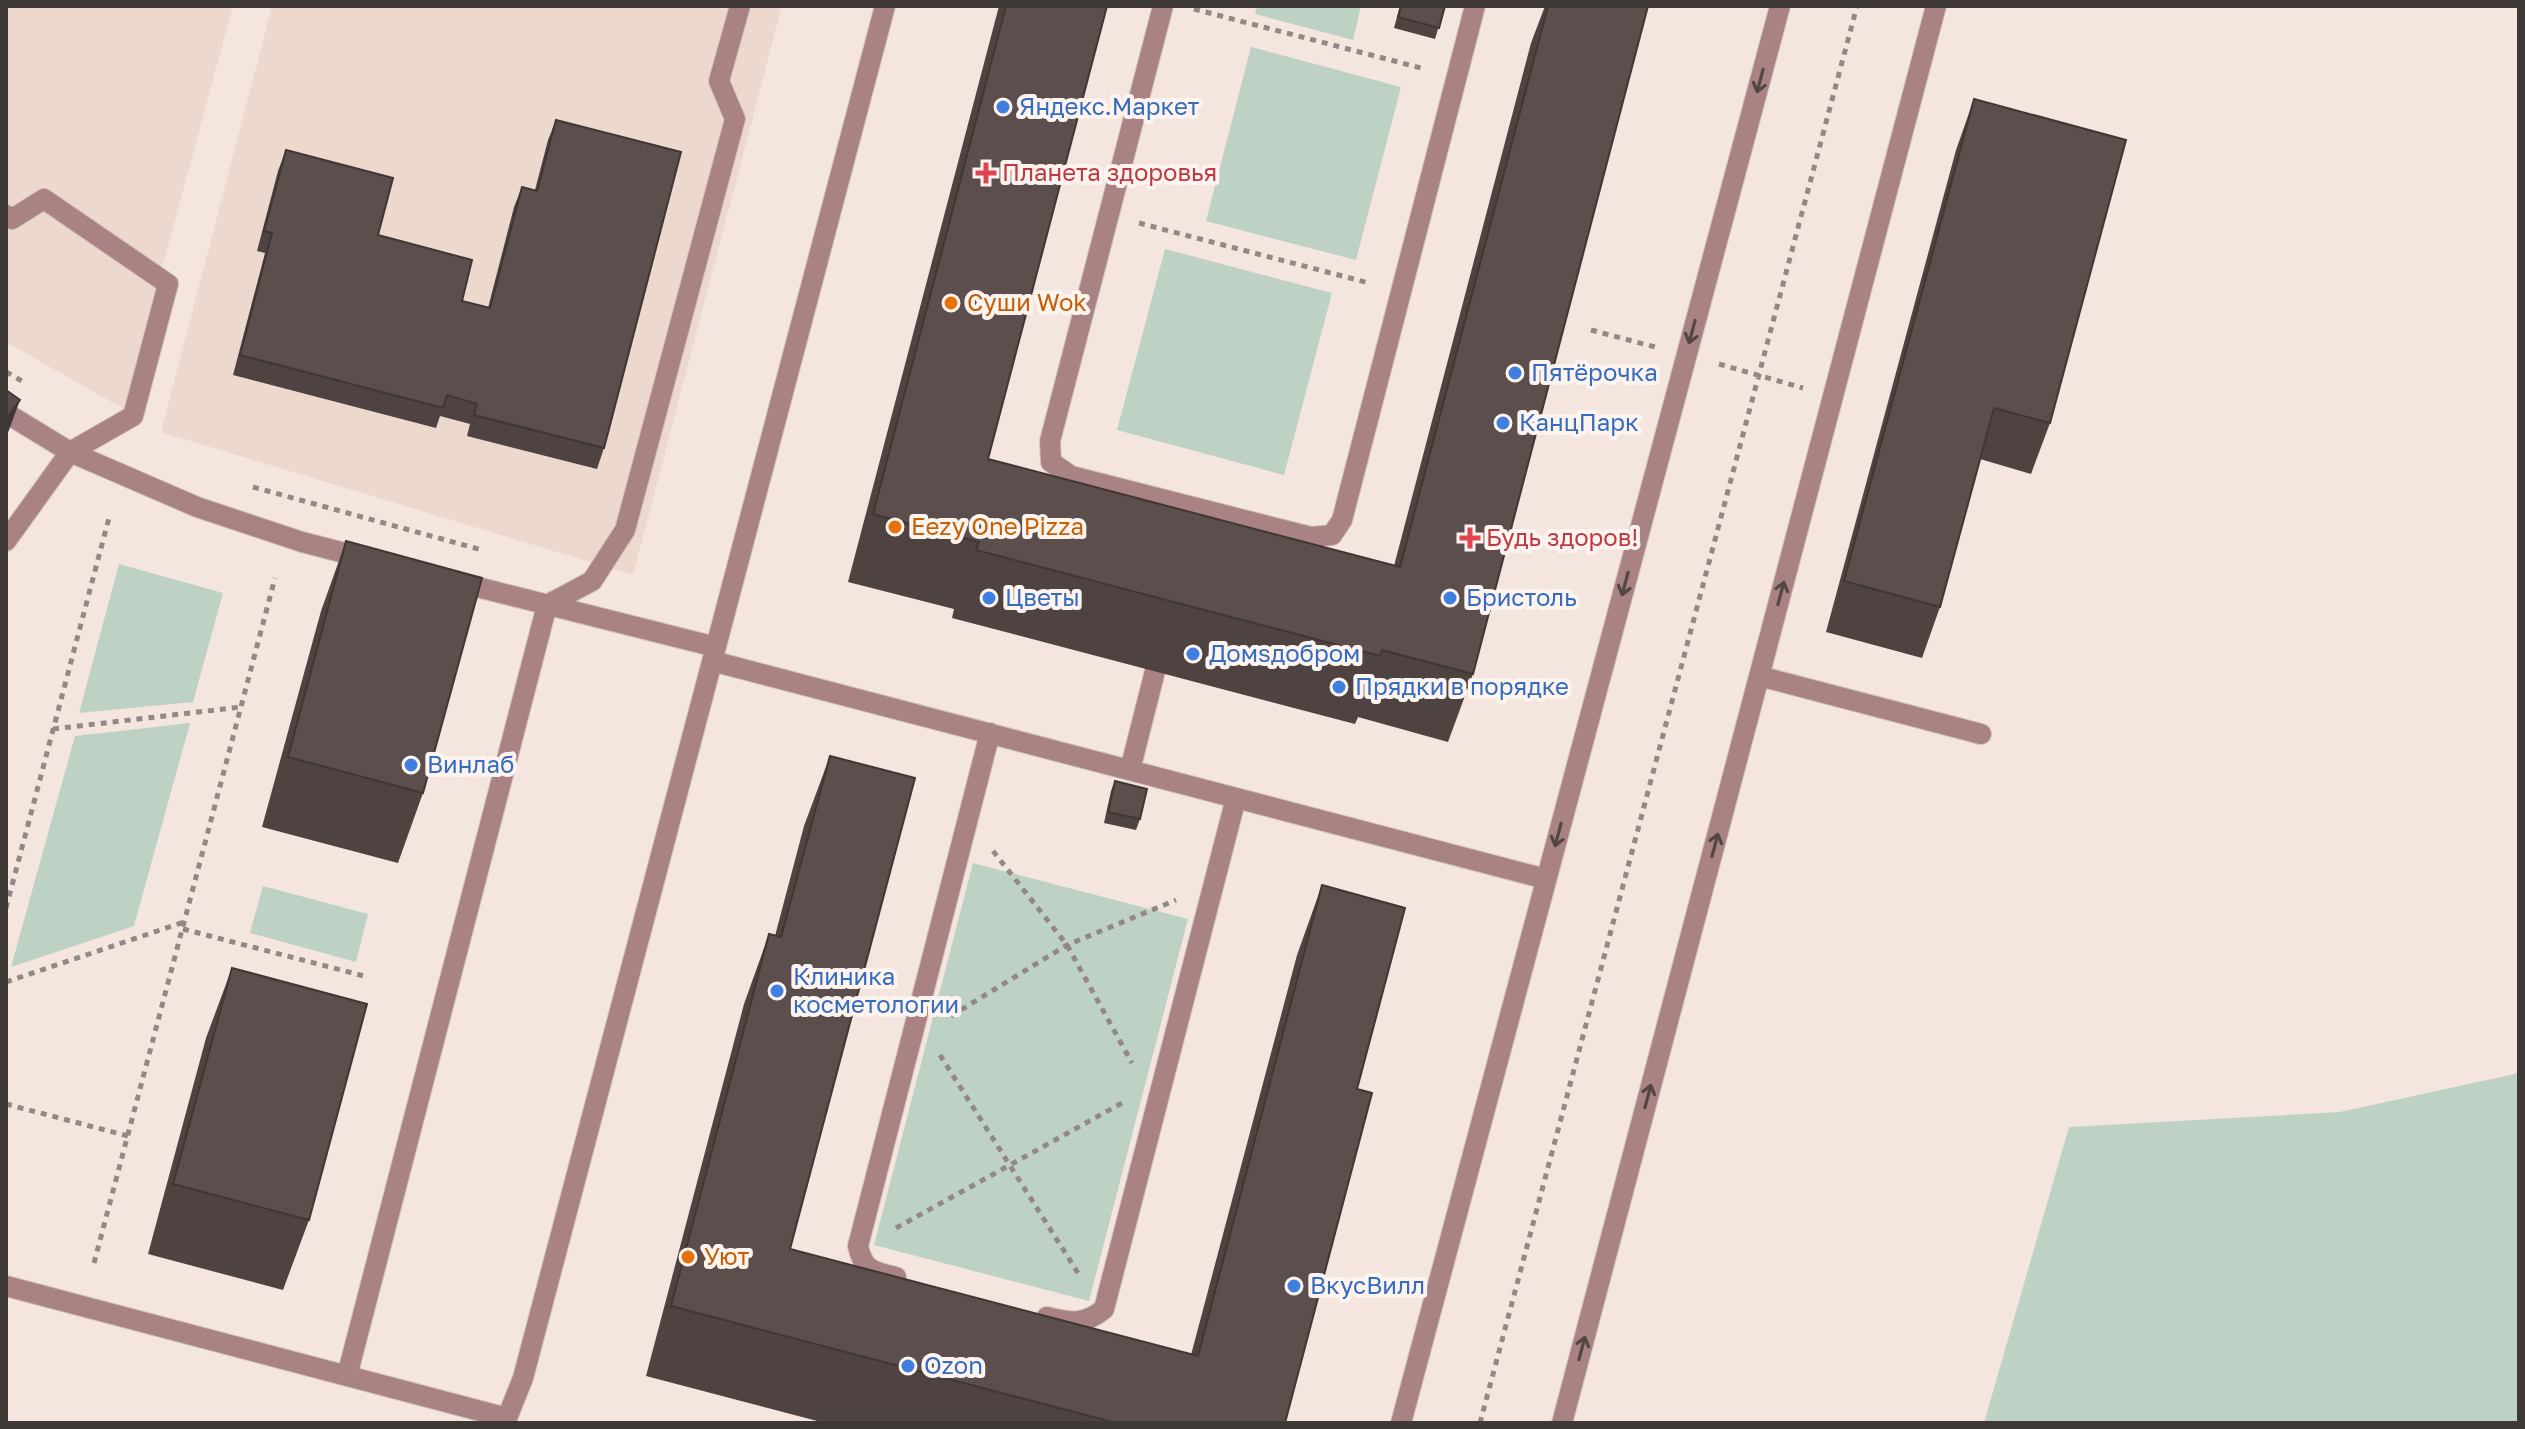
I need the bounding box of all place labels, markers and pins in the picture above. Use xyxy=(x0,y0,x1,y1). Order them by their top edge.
place label: Яндекс.Маркет xyxy=(1019,91,1200,120)
marker: Яндекс.Маркет xyxy=(994,98,1012,116)
place label: Планета здоровья xyxy=(1002,157,1217,186)
marker: Планета здоровья xyxy=(977,164,995,182)
place label: Суши Wok xyxy=(967,287,1087,316)
marker: Суши Wok xyxy=(942,294,960,312)
place label: Пятёрочка xyxy=(1531,357,1658,386)
marker: Пятёрочка xyxy=(1506,364,1524,382)
place label: КанцПарк xyxy=(1519,407,1639,436)
marker: КанцПарк xyxy=(1494,414,1512,432)
place label: Eezy One Pizza xyxy=(911,511,1084,540)
marker: Eezy One Pizza xyxy=(886,518,904,536)
place label: Будь здоров! xyxy=(1486,522,1639,551)
marker: Будь здоров! xyxy=(1461,529,1479,547)
place label: Цветы xyxy=(1005,582,1080,611)
place label: Бристоль xyxy=(1466,582,1577,611)
marker: Цветы xyxy=(980,589,998,607)
marker: Бристоль xyxy=(1441,589,1459,607)
place label: Домsдобром xyxy=(1209,638,1360,667)
marker: Домsдобром xyxy=(1184,645,1202,663)
place label: Прядки в порядке xyxy=(1355,671,1569,700)
marker: Прядки в порядке xyxy=(1330,678,1348,696)
place label: Винлаб xyxy=(427,749,514,778)
marker: Винлаб xyxy=(402,756,420,774)
place label: Клиника косметологии xyxy=(793,961,959,1018)
marker: Клиника косметологии xyxy=(768,982,786,1000)
place label: Уют xyxy=(704,1241,749,1270)
marker: Уют xyxy=(679,1248,697,1266)
place label: ВкусВилл xyxy=(1310,1270,1425,1299)
marker: ВкусВилл xyxy=(1285,1277,1303,1295)
place label: Ozon xyxy=(924,1350,983,1379)
marker: Ozon xyxy=(899,1357,917,1375)

